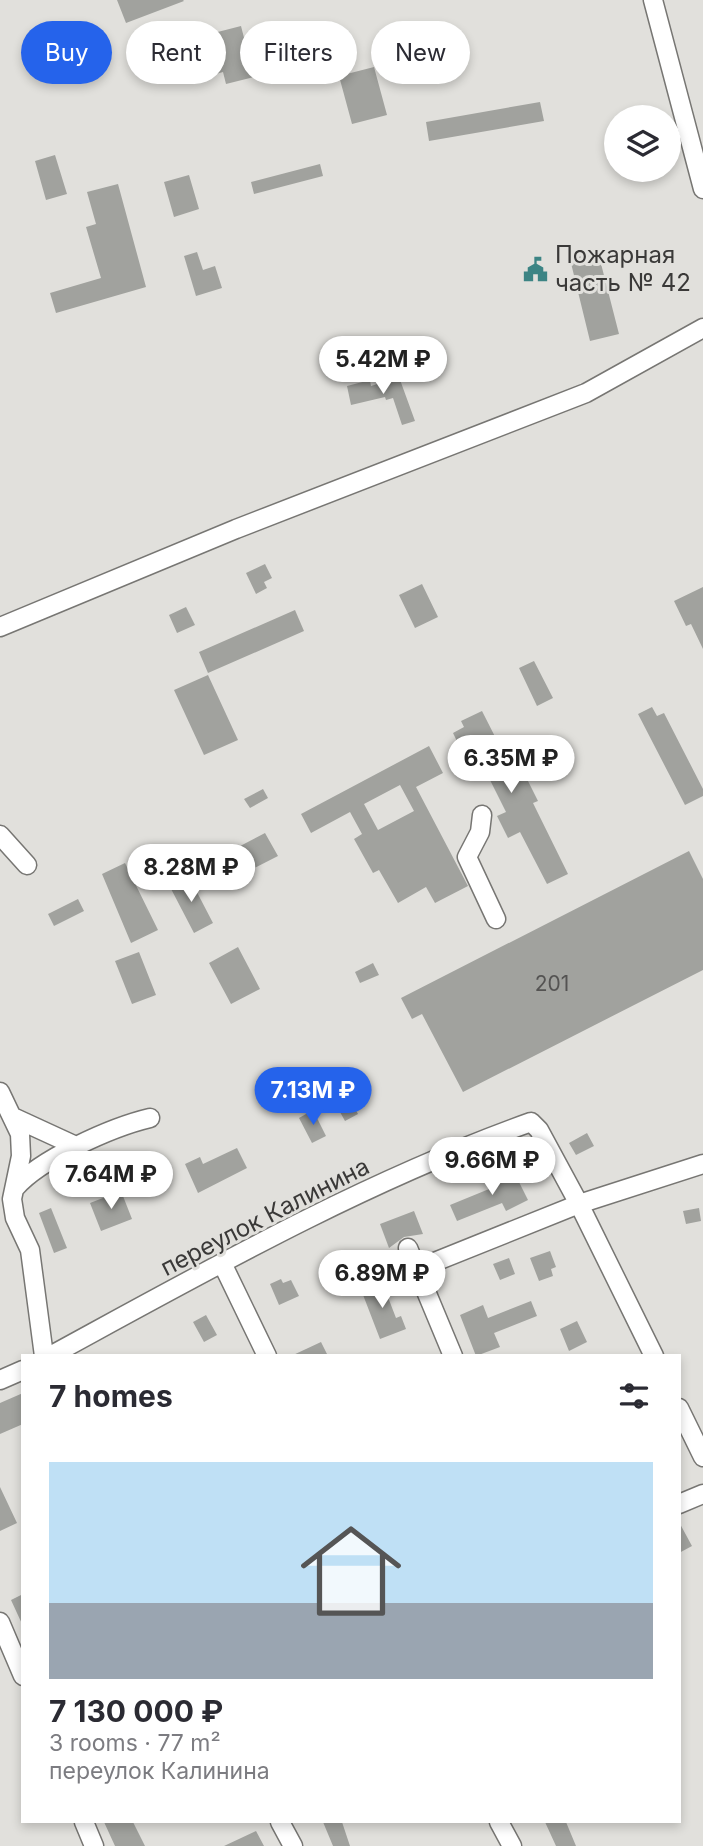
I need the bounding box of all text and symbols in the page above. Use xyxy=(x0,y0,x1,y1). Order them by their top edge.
chip: Buy xyxy=(21,21,112,84)
chip: Rent xyxy=(126,21,226,84)
chip: Filters xyxy=(240,21,357,84)
chip: New xyxy=(371,21,470,84)
map controls xyxy=(604,105,681,182)
button: layers xyxy=(604,105,681,182)
place label: Пожарная часть № 42 xyxy=(555,240,691,297)
public building icon: Пожарная часть № 42 xyxy=(521,255,549,283)
pin: 5.42M ₽ xyxy=(318,336,448,396)
text: 5.42M ₽ xyxy=(335,345,431,373)
pin: 6.35M ₽ xyxy=(446,736,576,795)
text: 6.35M ₽ xyxy=(464,744,558,772)
pin: 8.28M ₽ xyxy=(126,844,256,904)
text: 8.28M ₽ xyxy=(143,853,239,881)
house number: 201 xyxy=(535,971,569,996)
pin: 7.13M ₽ xyxy=(248,1068,378,1127)
text: 7.13M ₽ xyxy=(271,1076,355,1104)
pin: 9.66M ₽ xyxy=(427,1138,557,1197)
text: 9.66M ₽ xyxy=(444,1146,540,1174)
street label: переулок Калинина xyxy=(156,1151,374,1282)
pin: 7.64M ₽ xyxy=(46,1152,176,1211)
text: 7.64M ₽ xyxy=(65,1160,157,1188)
pin: 6.89M ₽ xyxy=(317,1250,447,1310)
text: 6.89M ₽ xyxy=(334,1259,430,1287)
icon: filters xyxy=(615,1377,653,1415)
text: 7 homes xyxy=(49,1378,173,1414)
icon: home xyxy=(288,1508,414,1634)
text: 7 130 000 ₽ xyxy=(49,1693,223,1729)
text: 3 rooms · 77 m² xyxy=(49,1729,221,1757)
text: переулок Калинина xyxy=(49,1757,270,1785)

